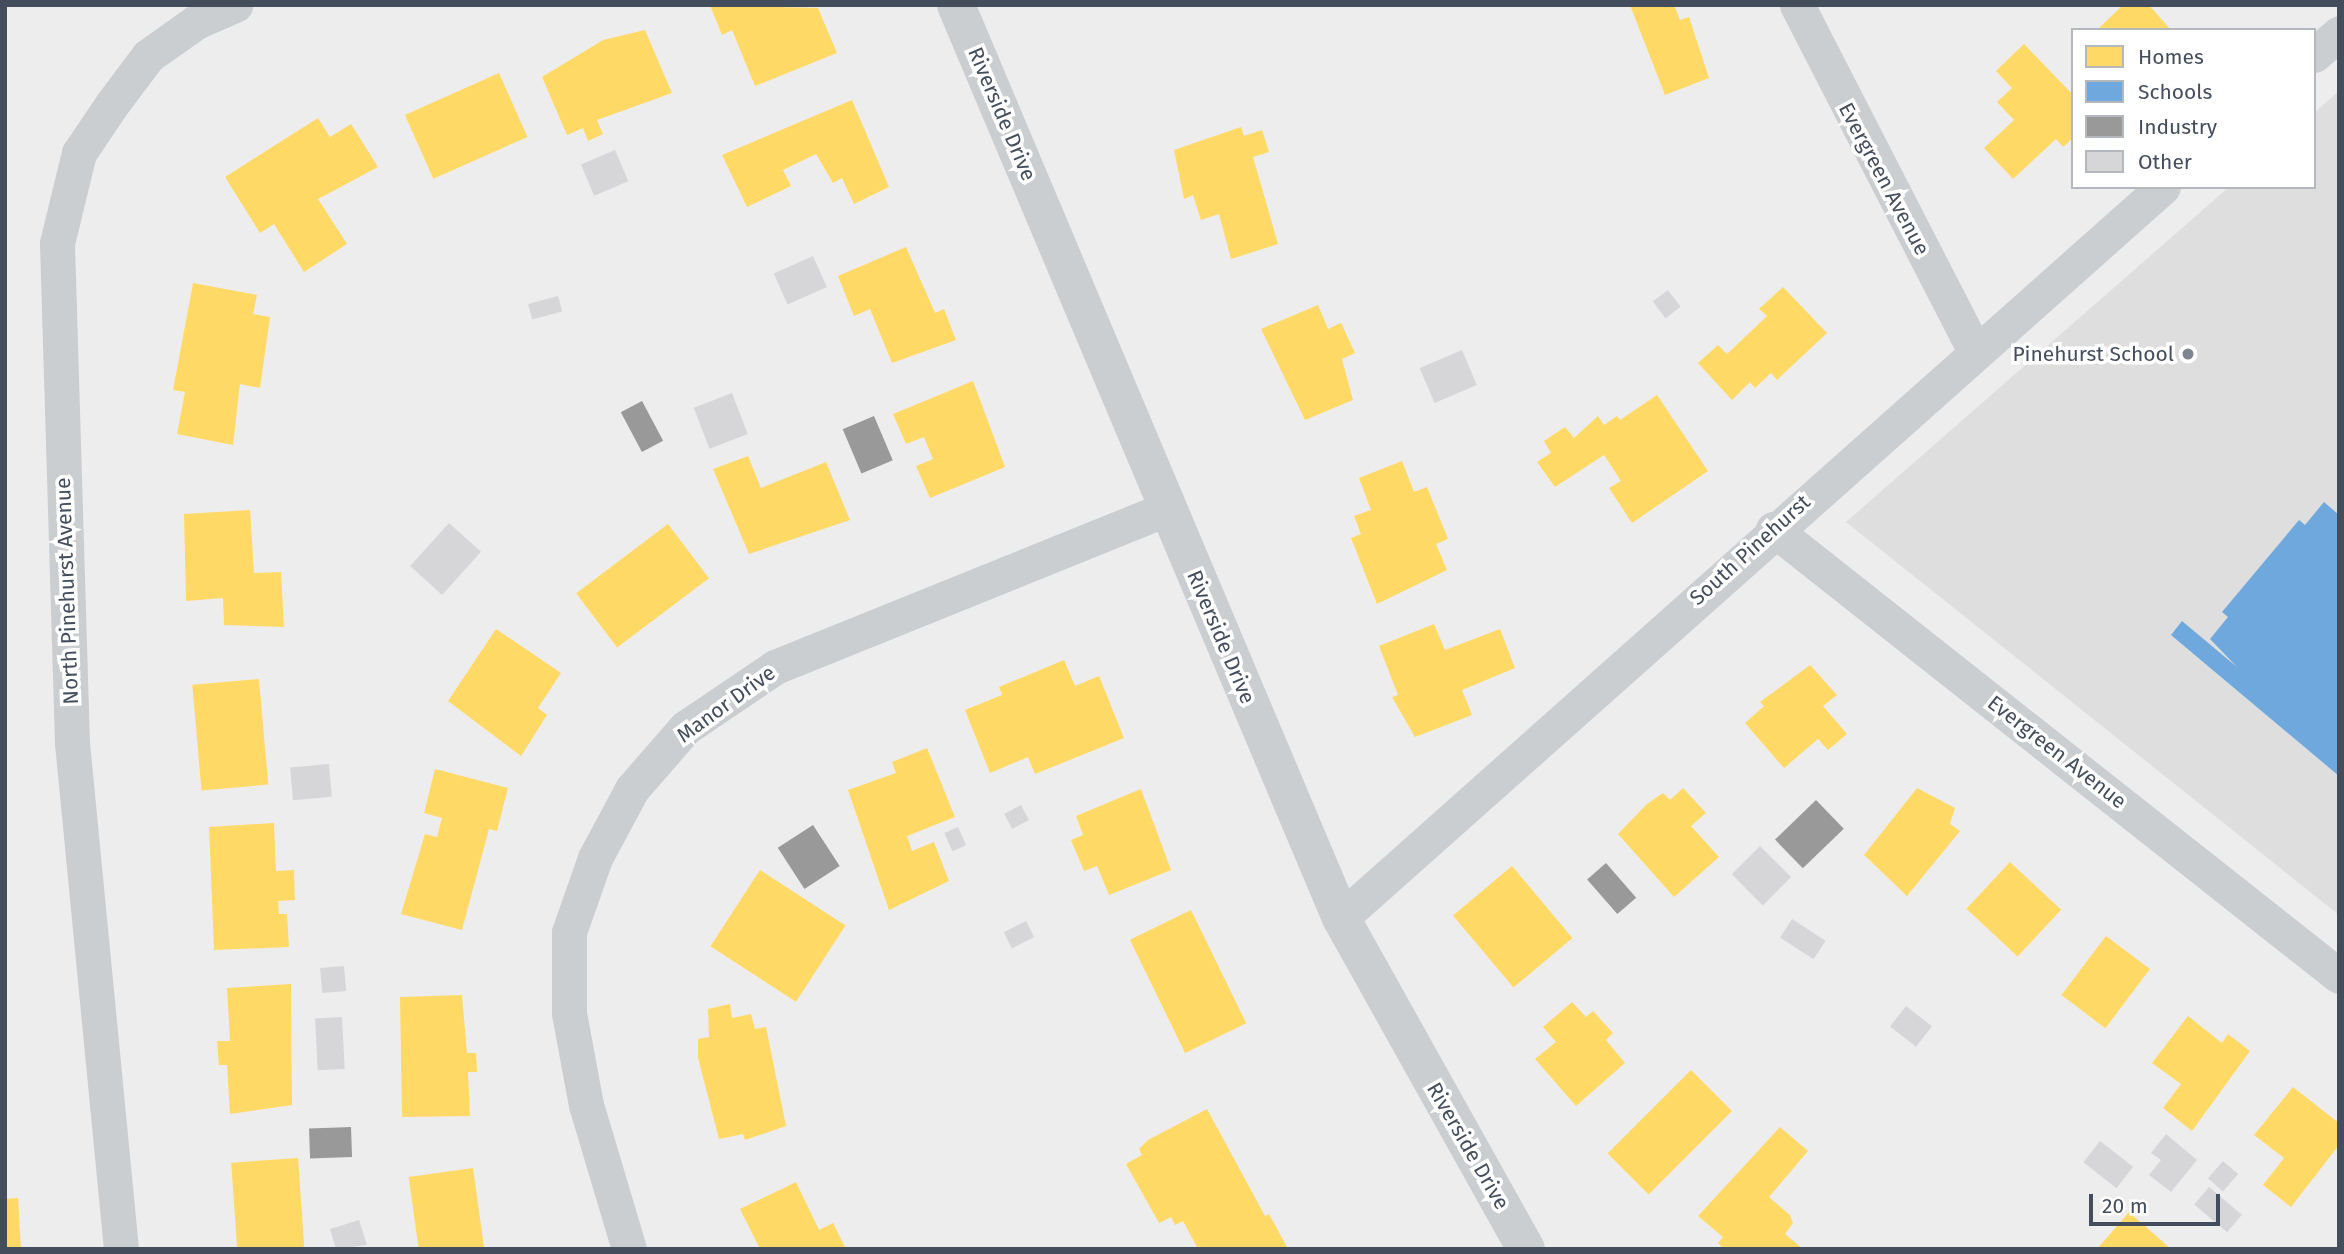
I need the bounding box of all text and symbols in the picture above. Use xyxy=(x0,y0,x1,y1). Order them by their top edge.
legend xyxy=(2071,28,2316,189)
street label: Riverside Drive xyxy=(963,43,1041,185)
text: Homes xyxy=(2138,44,2204,70)
text: Schools xyxy=(2138,79,2212,105)
street label: Evergreen Avenue xyxy=(1833,98,1935,260)
text: Industry xyxy=(2138,114,2217,140)
text: Other xyxy=(2138,149,2192,175)
place label: Pinehurst School xyxy=(2012,341,2174,367)
marker: Pinehurst School xyxy=(2180,346,2196,362)
street label: North Pinehurst Avenue xyxy=(50,477,84,705)
street label: South Pinehurst xyxy=(1685,489,1815,611)
street label: Riverside Drive xyxy=(1182,566,1260,708)
street label: Manor Drive xyxy=(672,660,780,748)
street label: Evergreen Avenue xyxy=(1983,690,2131,814)
street label: Riverside Drive xyxy=(1421,1078,1515,1214)
scale bar xyxy=(2092,1180,2223,1224)
text: 20 m xyxy=(2102,1193,2148,1219)

